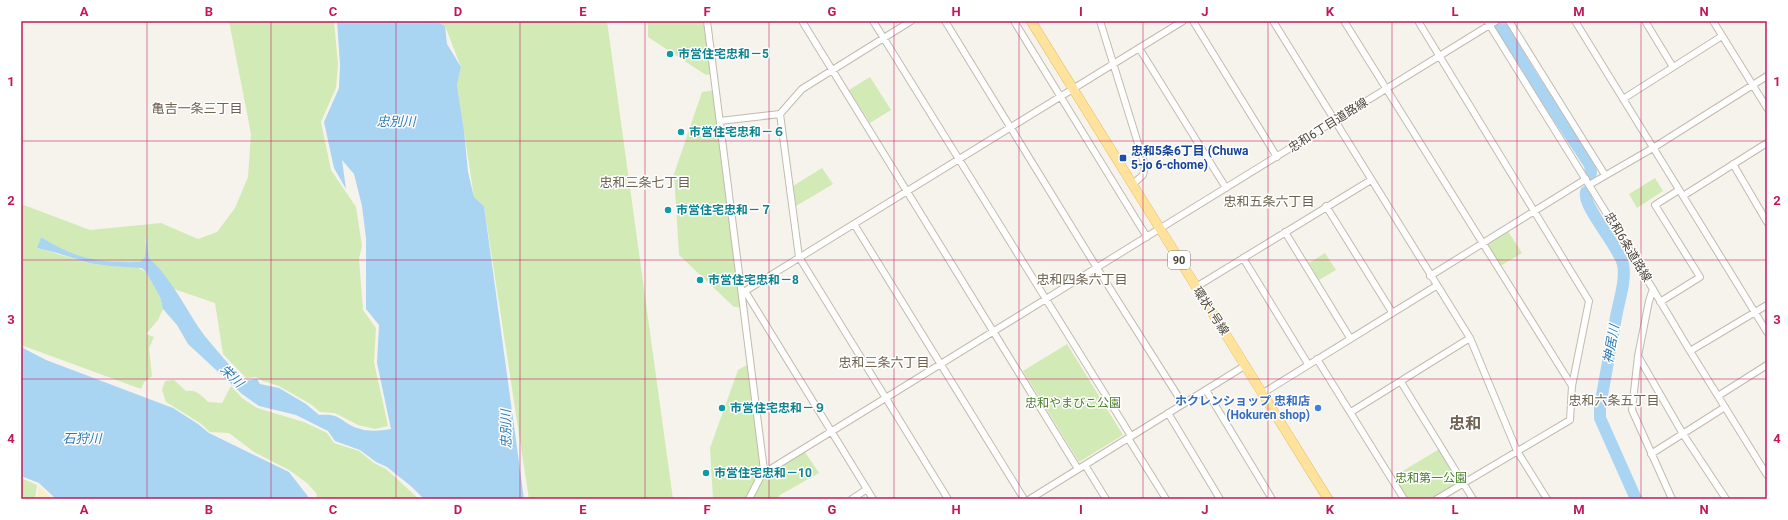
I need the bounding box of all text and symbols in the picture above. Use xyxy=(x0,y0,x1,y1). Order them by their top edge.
text: A xyxy=(80,4,89,19)
text: B xyxy=(205,4,213,19)
text: C xyxy=(329,4,338,19)
text: D xyxy=(454,4,462,19)
text: E xyxy=(579,4,587,19)
text: F xyxy=(703,4,711,19)
text: G xyxy=(828,4,837,19)
text: H xyxy=(951,4,961,19)
text: I xyxy=(1079,4,1083,19)
text: J xyxy=(1201,4,1209,19)
text: K xyxy=(1326,4,1335,19)
text: L xyxy=(1451,4,1459,19)
text: M xyxy=(1573,4,1585,19)
text: N xyxy=(1699,4,1709,19)
place label: 市営住宅忠和－5 xyxy=(678,47,769,61)
marker: 市営住宅忠和－5 xyxy=(665,49,675,59)
text: 1 xyxy=(7,74,15,89)
text: 1 xyxy=(1773,74,1781,89)
street label: 忠和6丁目道路線 xyxy=(1286,95,1370,155)
district label: 亀吉一条三丁目 xyxy=(151,101,243,116)
water label: 忠別川 xyxy=(376,114,417,129)
place label: 市営住宅忠和－６ xyxy=(689,125,785,139)
marker: 市営住宅忠和－６ xyxy=(676,127,686,137)
place label: 忠和5条6丁目 (Chuwa 5-jo 6-chome) xyxy=(1131,144,1249,172)
marker: 忠和5条6丁目 (Chuwa 5-jo 6-chome) xyxy=(1118,153,1128,163)
district label: 忠和三条七丁目 xyxy=(599,175,691,190)
text: 2 xyxy=(7,193,15,208)
text: 2 xyxy=(1773,193,1781,208)
district label: 忠和五条六丁目 xyxy=(1223,194,1315,209)
place label: 市営住宅忠和－７ xyxy=(676,203,772,217)
marker: 市営住宅忠和－７ xyxy=(663,205,673,215)
street label: 忠和6条道路線 xyxy=(1602,210,1654,284)
road number: 90 xyxy=(1168,251,1190,269)
district label: 忠和四条六丁目 xyxy=(1036,272,1128,287)
place label: 市営住宅忠和－8 xyxy=(708,273,799,287)
marker: 市営住宅忠和－8 xyxy=(695,275,705,285)
street label: 環状1号線 xyxy=(1190,284,1232,338)
text: 3 xyxy=(7,312,15,327)
text: 3 xyxy=(1773,312,1781,327)
water label: 神居川 xyxy=(1600,322,1622,365)
district label: 忠和三条六丁目 xyxy=(838,355,930,370)
water label: 栄川 xyxy=(217,362,248,392)
district label: 忠和六条五丁目 xyxy=(1568,393,1660,408)
place label: ホクレンショップ 忠和店 (Hokuren shop) xyxy=(1175,394,1310,422)
park label: 忠和やまびこ公園 xyxy=(1025,396,1121,410)
place label: 市営住宅忠和－９ xyxy=(730,401,826,415)
marker: 市営住宅忠和－９ xyxy=(717,403,727,413)
marker: ホクレンショップ 忠和店 (Hokuren shop) xyxy=(1313,403,1323,413)
water label: 忠別川 xyxy=(498,407,514,449)
district label: 忠和 xyxy=(1449,414,1481,433)
text: 4 xyxy=(7,431,15,446)
water label: 石狩川 xyxy=(62,431,103,446)
text: 4 xyxy=(1773,431,1781,446)
place label: 市営住宅忠和－10 xyxy=(714,466,812,480)
marker: 市営住宅忠和－10 xyxy=(701,468,711,478)
park label: 忠和第一公園 xyxy=(1395,471,1467,485)
text: A xyxy=(80,502,89,517)
text: B xyxy=(205,502,213,517)
text: C xyxy=(329,502,338,517)
text: D xyxy=(454,502,462,517)
text: E xyxy=(579,502,587,517)
text: F xyxy=(703,502,711,517)
text: G xyxy=(828,502,837,517)
text: H xyxy=(951,502,961,517)
text: I xyxy=(1079,502,1083,517)
text: J xyxy=(1201,502,1209,517)
text: K xyxy=(1326,502,1335,517)
text: L xyxy=(1451,502,1459,517)
text: M xyxy=(1573,502,1585,517)
text: N xyxy=(1699,502,1709,517)

